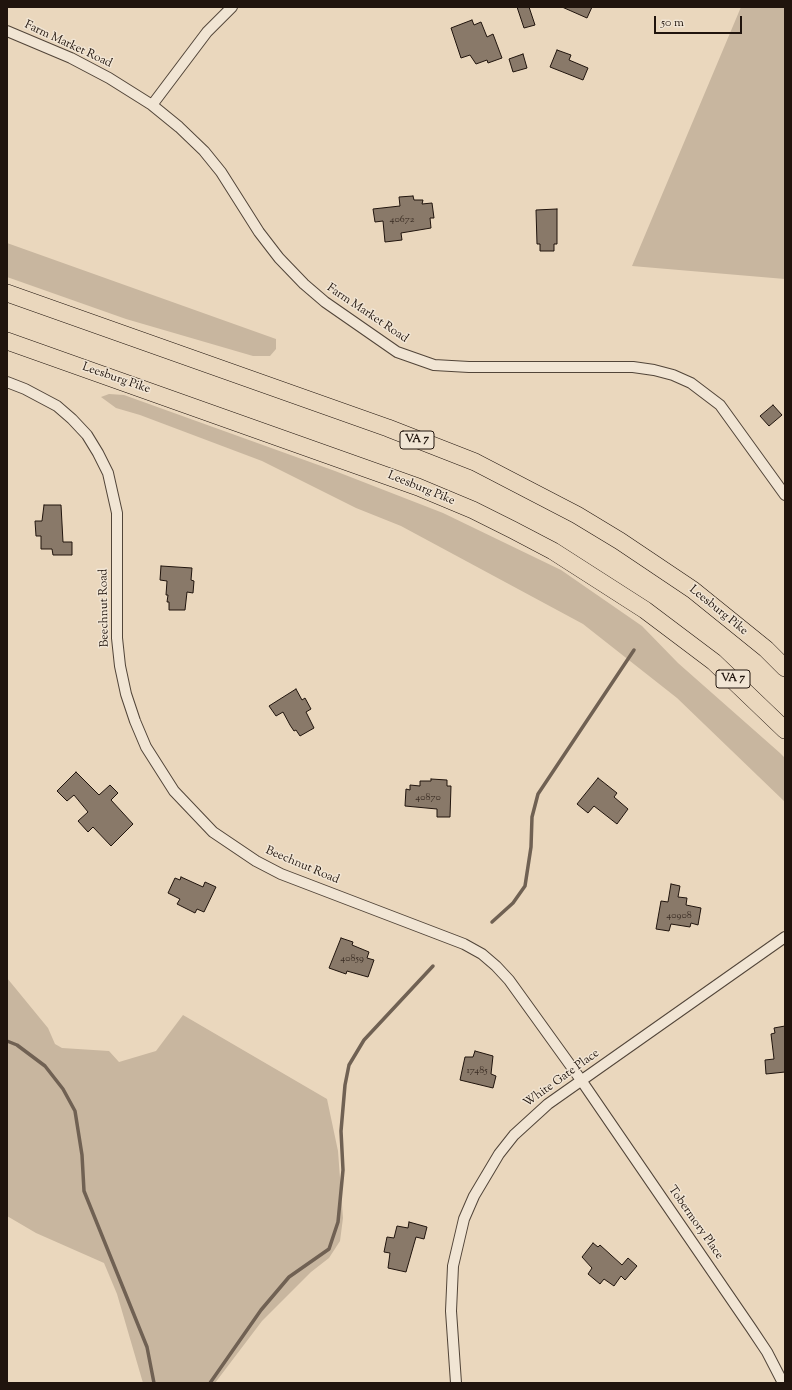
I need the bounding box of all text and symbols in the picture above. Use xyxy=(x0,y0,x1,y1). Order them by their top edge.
scale bar xyxy=(656,8,744,34)
text: 50 m xyxy=(661,14,684,32)
street label: Farm Market Road xyxy=(22,18,114,72)
house number: 40672 xyxy=(390,214,414,226)
street label: Farm Market Road xyxy=(324,281,410,347)
street label: Leesburg Pike xyxy=(80,361,152,397)
road number: VA 7 xyxy=(400,431,434,449)
street label: Leesburg Pike xyxy=(385,469,457,509)
street label: Beechnut Road xyxy=(97,569,113,647)
street label: Leesburg Pike xyxy=(686,583,750,639)
road number: VA 7 xyxy=(716,670,750,688)
house number: 40870 xyxy=(415,792,441,804)
street label: Beechnut Road xyxy=(263,844,341,888)
house number: 40908 xyxy=(666,910,692,922)
house number: 40859 xyxy=(340,953,364,965)
street label: White Gate Place xyxy=(521,1047,603,1111)
house number: 17485 xyxy=(466,1065,488,1077)
street label: Tobermory Place xyxy=(664,1183,726,1263)

